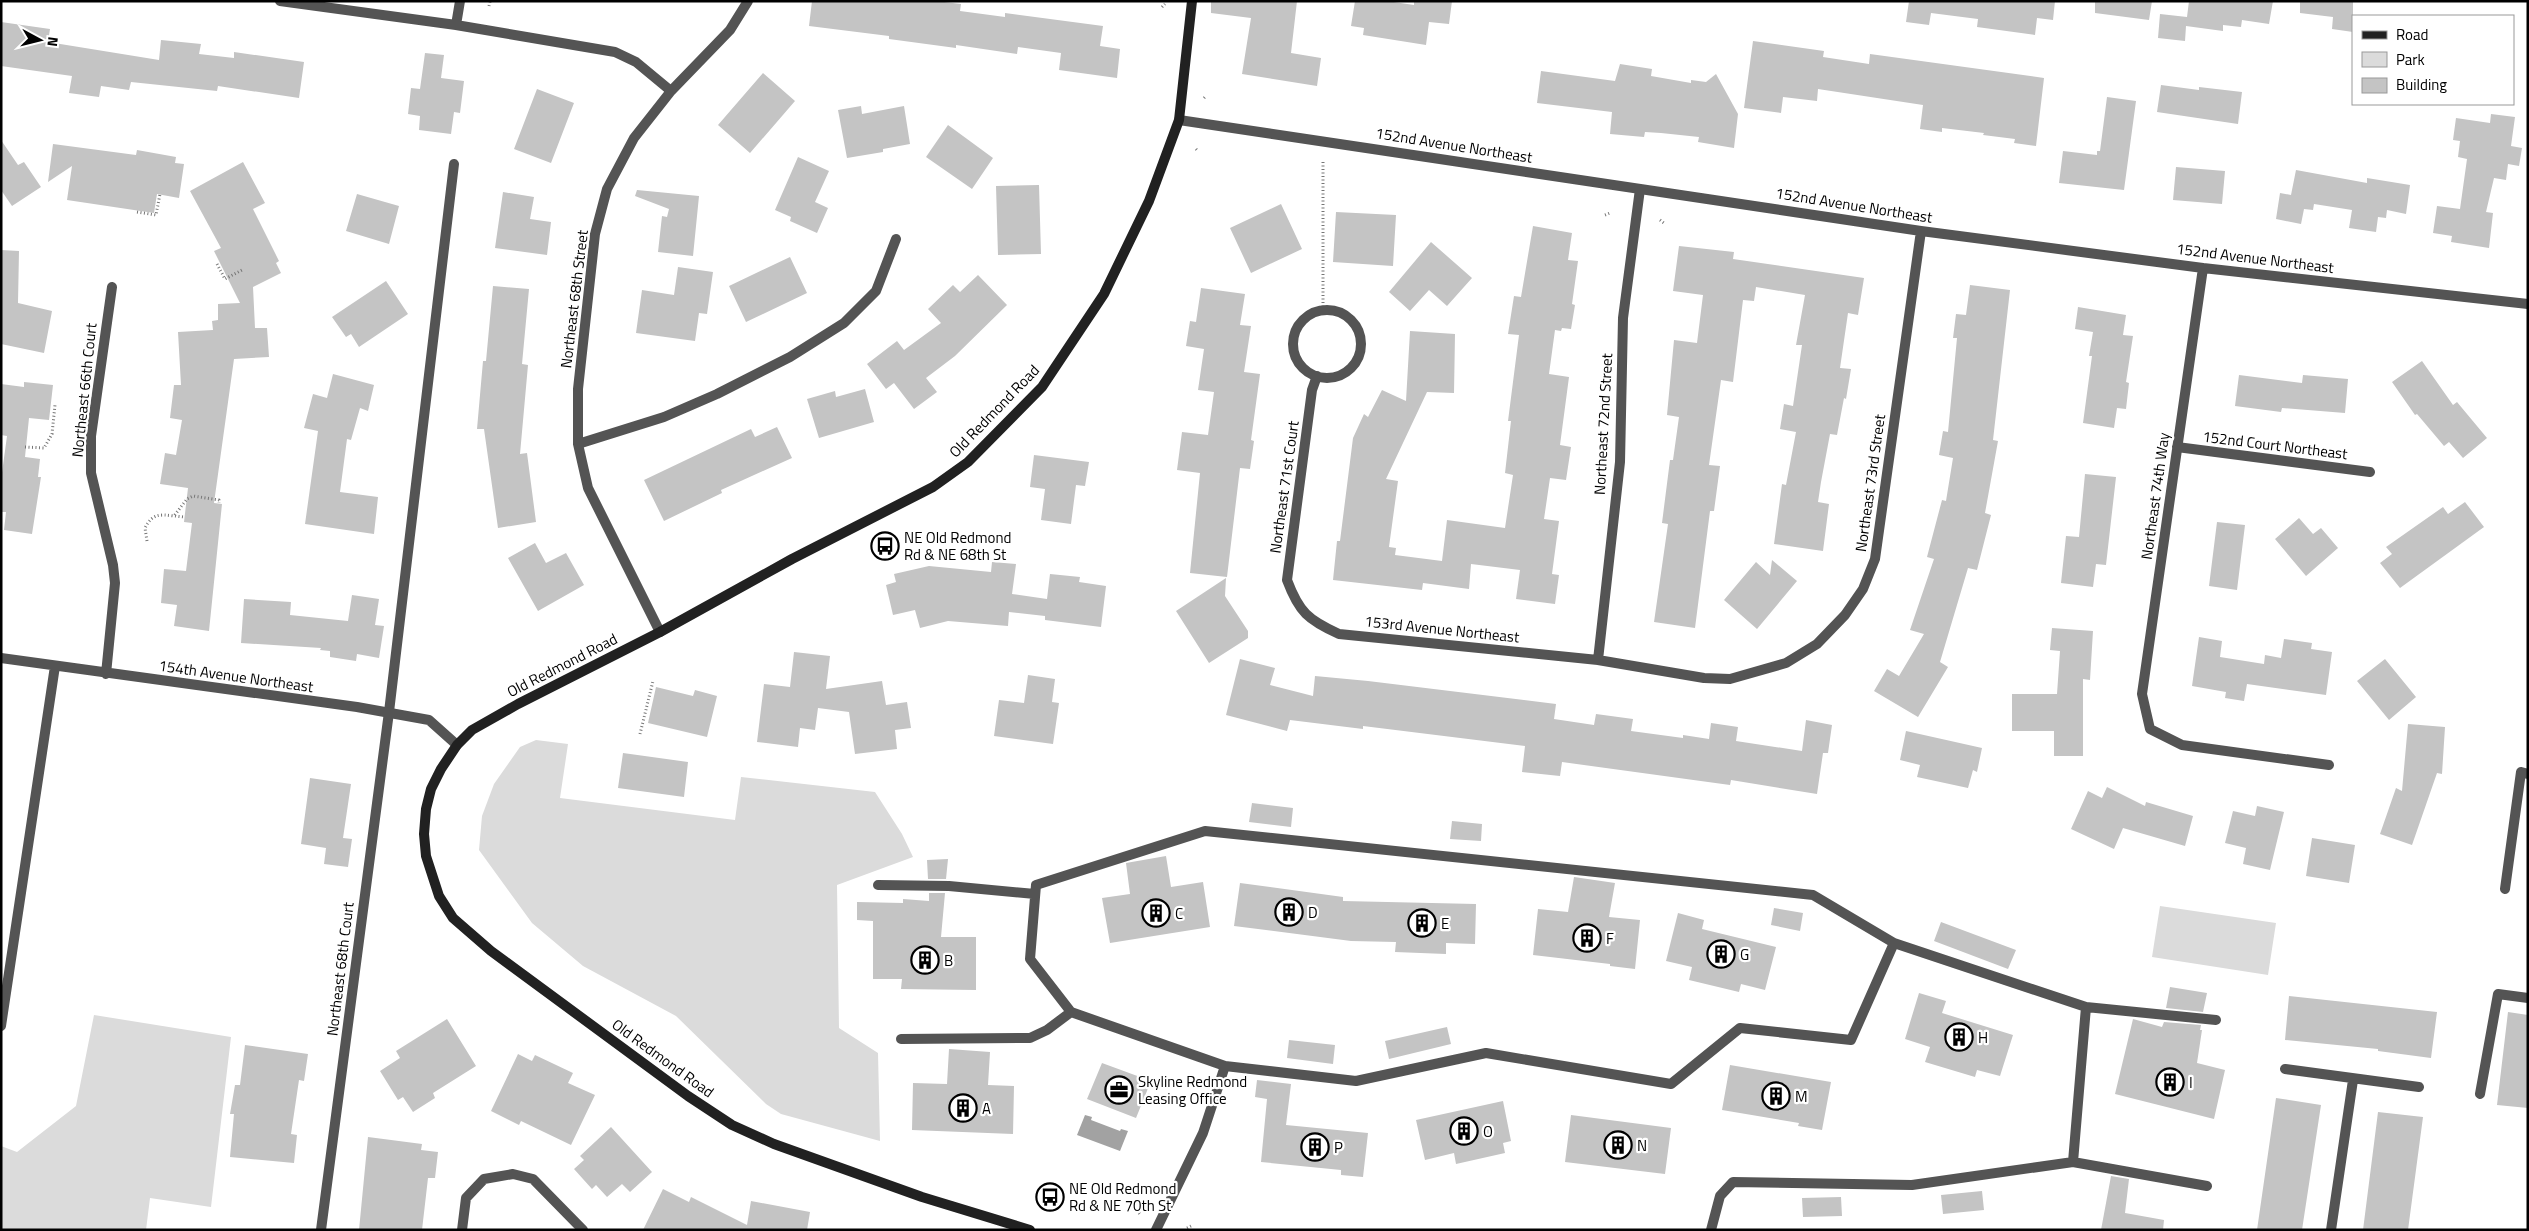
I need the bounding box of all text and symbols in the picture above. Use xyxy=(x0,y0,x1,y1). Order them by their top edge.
north arrow xyxy=(15,15,65,65)
legend xyxy=(2352,15,2514,105)
text: Road xyxy=(2396,23,2428,46)
text: N xyxy=(42,36,64,48)
text: Park xyxy=(2396,48,2425,71)
text: Building xyxy=(2396,73,2447,96)
street label: 152nd Avenue Northeast xyxy=(1374,121,1535,169)
street label: 152nd Avenue Northeast xyxy=(1774,181,1935,229)
street label: Northeast 68th Street xyxy=(554,228,594,369)
street label: 152nd Avenue Northeast xyxy=(2175,237,2336,279)
street label: Northeast 66th Court xyxy=(66,321,103,458)
street label: Northeast 72nd Street xyxy=(1588,352,1618,495)
street label: Old Redmond Road xyxy=(944,359,1044,463)
street label: Northeast 73rd Street xyxy=(1849,412,1891,553)
street label: Northeast 71st Court xyxy=(1263,418,1305,555)
street label: 152nd Court Northeast xyxy=(2201,425,2350,465)
street label: Northeast 74th Way xyxy=(2135,431,2175,561)
place label: NE Old Redmond Rd & NE 68th St xyxy=(904,526,1011,566)
bus stop icon: NE Old Redmond Rd & NE 68th St xyxy=(870,531,900,561)
street label: 153rd Avenue Northeast xyxy=(1363,609,1521,649)
street label: Old Redmond Road xyxy=(503,627,621,703)
street label: 154th Avenue Northeast xyxy=(157,654,315,698)
building icon: D xyxy=(1274,897,1304,927)
building icon: C xyxy=(1141,898,1171,928)
street label: Northeast 68th Court xyxy=(320,900,360,1037)
place label: D xyxy=(1308,901,1318,924)
place label: C xyxy=(1175,902,1183,925)
building icon: E xyxy=(1407,908,1437,938)
place label: E xyxy=(1441,912,1449,935)
building icon: F xyxy=(1572,923,1602,953)
place label: F xyxy=(1606,927,1614,950)
building icon: G xyxy=(1706,939,1736,969)
place label: G xyxy=(1740,943,1749,966)
building icon: B xyxy=(910,945,940,975)
place label: B xyxy=(944,949,953,972)
street label: Old Redmond Road xyxy=(607,1013,719,1103)
building icon: H xyxy=(1944,1022,1974,1052)
place label: H xyxy=(1978,1026,1988,1049)
building icon: I xyxy=(2155,1067,2185,1097)
place label: Skyline Redmond Leasing Office xyxy=(1138,1070,1247,1110)
place label: I xyxy=(2189,1071,2193,1094)
office icon: Skyline Redmond Leasing Office xyxy=(1104,1075,1134,1105)
building icon: M xyxy=(1761,1081,1791,1111)
place label: M xyxy=(1795,1085,1808,1108)
building icon: A xyxy=(948,1093,978,1123)
place label: A xyxy=(982,1097,991,1120)
building icon: O xyxy=(1449,1116,1479,1146)
place label: O xyxy=(1483,1120,1493,1143)
building icon: N xyxy=(1603,1130,1633,1160)
building icon: P xyxy=(1300,1132,1330,1162)
place label: N xyxy=(1637,1134,1647,1157)
place label: P xyxy=(1334,1136,1343,1159)
place label: NE Old Redmond Rd & NE 70th St xyxy=(1069,1177,1176,1217)
bus stop icon: NE Old Redmond Rd & NE 70th St xyxy=(1035,1182,1065,1212)

